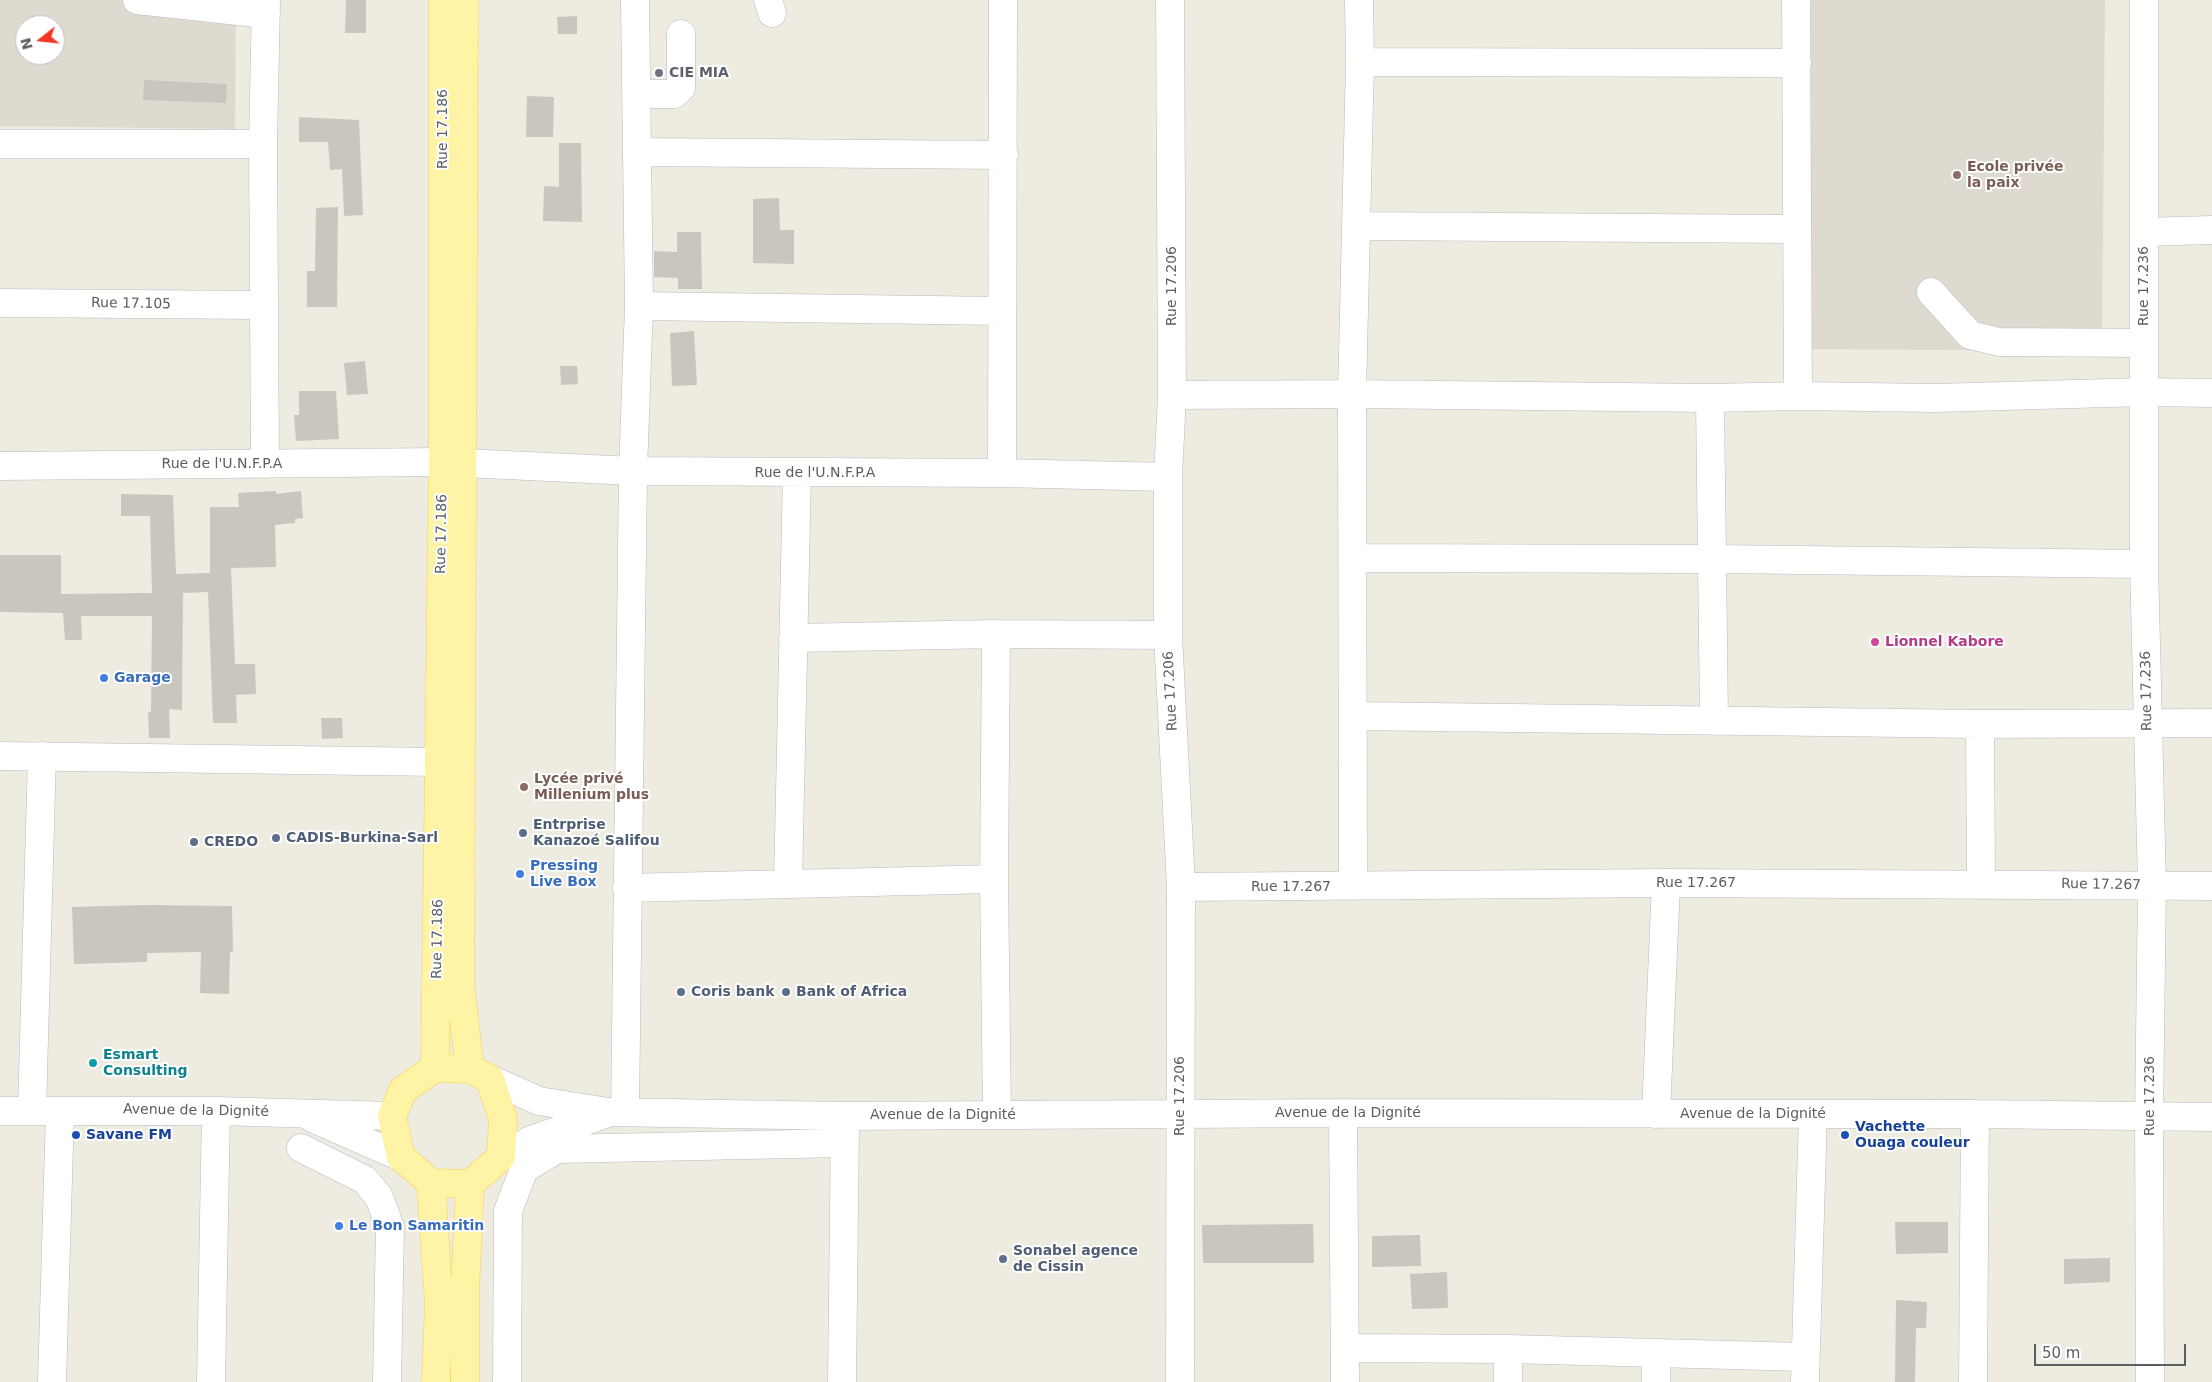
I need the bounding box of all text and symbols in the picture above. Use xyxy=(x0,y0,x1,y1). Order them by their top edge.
north arrow xyxy=(15,15,65,65)
text: N xyxy=(17,36,36,52)
place label: CIE MIA xyxy=(669,65,729,81)
marker: CIE MIA xyxy=(653,67,665,79)
street label: Rue 17.186 xyxy=(435,89,451,169)
place label: Ecole privée la paix xyxy=(1967,159,2063,192)
marker: Ecole privée la paix xyxy=(1951,169,1963,181)
street label: Rue 17.206 xyxy=(1164,246,1180,326)
street label: Rue 17.236 xyxy=(2136,246,2152,326)
street label: Rue 17.105 xyxy=(91,295,171,313)
street label: Rue de l'U.N.F.P.A xyxy=(162,456,282,472)
street label: Rue de l'U.N.F.P.A xyxy=(755,465,875,481)
street label: Rue 17.186 xyxy=(433,494,451,574)
place label: Lionnel Kabore xyxy=(1885,634,2004,650)
marker: Lionnel Kabore xyxy=(1869,636,1881,648)
street label: Rue 17.206 xyxy=(1161,651,1181,731)
street label: Rue 17.236 xyxy=(2138,651,2156,731)
place label: Garage xyxy=(114,670,171,686)
marker: Garage xyxy=(98,672,110,684)
place label: Lycée privé Millenium plus xyxy=(534,771,649,804)
marker: Lycée privé Millenium plus xyxy=(518,781,530,793)
place label: Entrprise Kanazoé Salifou xyxy=(533,817,660,850)
marker: Entrprise Kanazoé Salifou xyxy=(517,827,529,839)
place label: CADIS-Burkina-Sarl xyxy=(286,830,438,846)
marker: CADIS-Burkina-Sarl xyxy=(270,832,282,844)
place label: CREDO xyxy=(204,834,258,850)
marker: CREDO xyxy=(188,836,200,848)
place label: Pressing Live Box xyxy=(530,858,598,890)
marker: Pressing Live Box xyxy=(514,868,526,880)
street label: Rue 17.267 xyxy=(1656,875,1736,891)
street label: Rue 17.267 xyxy=(2061,876,2141,894)
street label: Rue 17.267 xyxy=(1251,879,1331,895)
street label: Rue 17.186 xyxy=(429,899,447,979)
place label: Coris bank xyxy=(691,984,775,1000)
place label: Bank of Africa xyxy=(796,984,907,1000)
marker: Coris bank xyxy=(675,986,687,998)
marker: Bank of Africa xyxy=(780,986,792,998)
place label: Esmart Consulting xyxy=(103,1047,187,1080)
street label: Rue 17.206 xyxy=(1172,1056,1188,1136)
street label: Rue 17.236 xyxy=(2142,1056,2158,1136)
marker: Esmart Consulting xyxy=(87,1057,99,1069)
street label: Avenue de la Dignité xyxy=(123,1101,269,1121)
street label: Avenue de la Dignité xyxy=(1275,1105,1421,1121)
street label: Avenue de la Dignité xyxy=(1680,1106,1826,1122)
street label: Avenue de la Dignité xyxy=(870,1107,1016,1123)
place label: Vachette Ouaga couleur xyxy=(1855,1119,1970,1152)
place label: Savane FM xyxy=(86,1127,172,1143)
marker: Savane FM xyxy=(70,1129,82,1141)
marker: Vachette Ouaga couleur xyxy=(1839,1129,1851,1141)
place label: Le Bon Samaritin xyxy=(349,1218,484,1234)
marker: Le Bon Samaritin xyxy=(333,1220,345,1232)
place label: Sonabel agence de Cissin xyxy=(1013,1243,1138,1276)
marker: Sonabel agence de Cissin xyxy=(997,1253,1009,1265)
scale bar xyxy=(2037,1334,2190,1366)
text: 50 m xyxy=(2042,1344,2080,1362)

